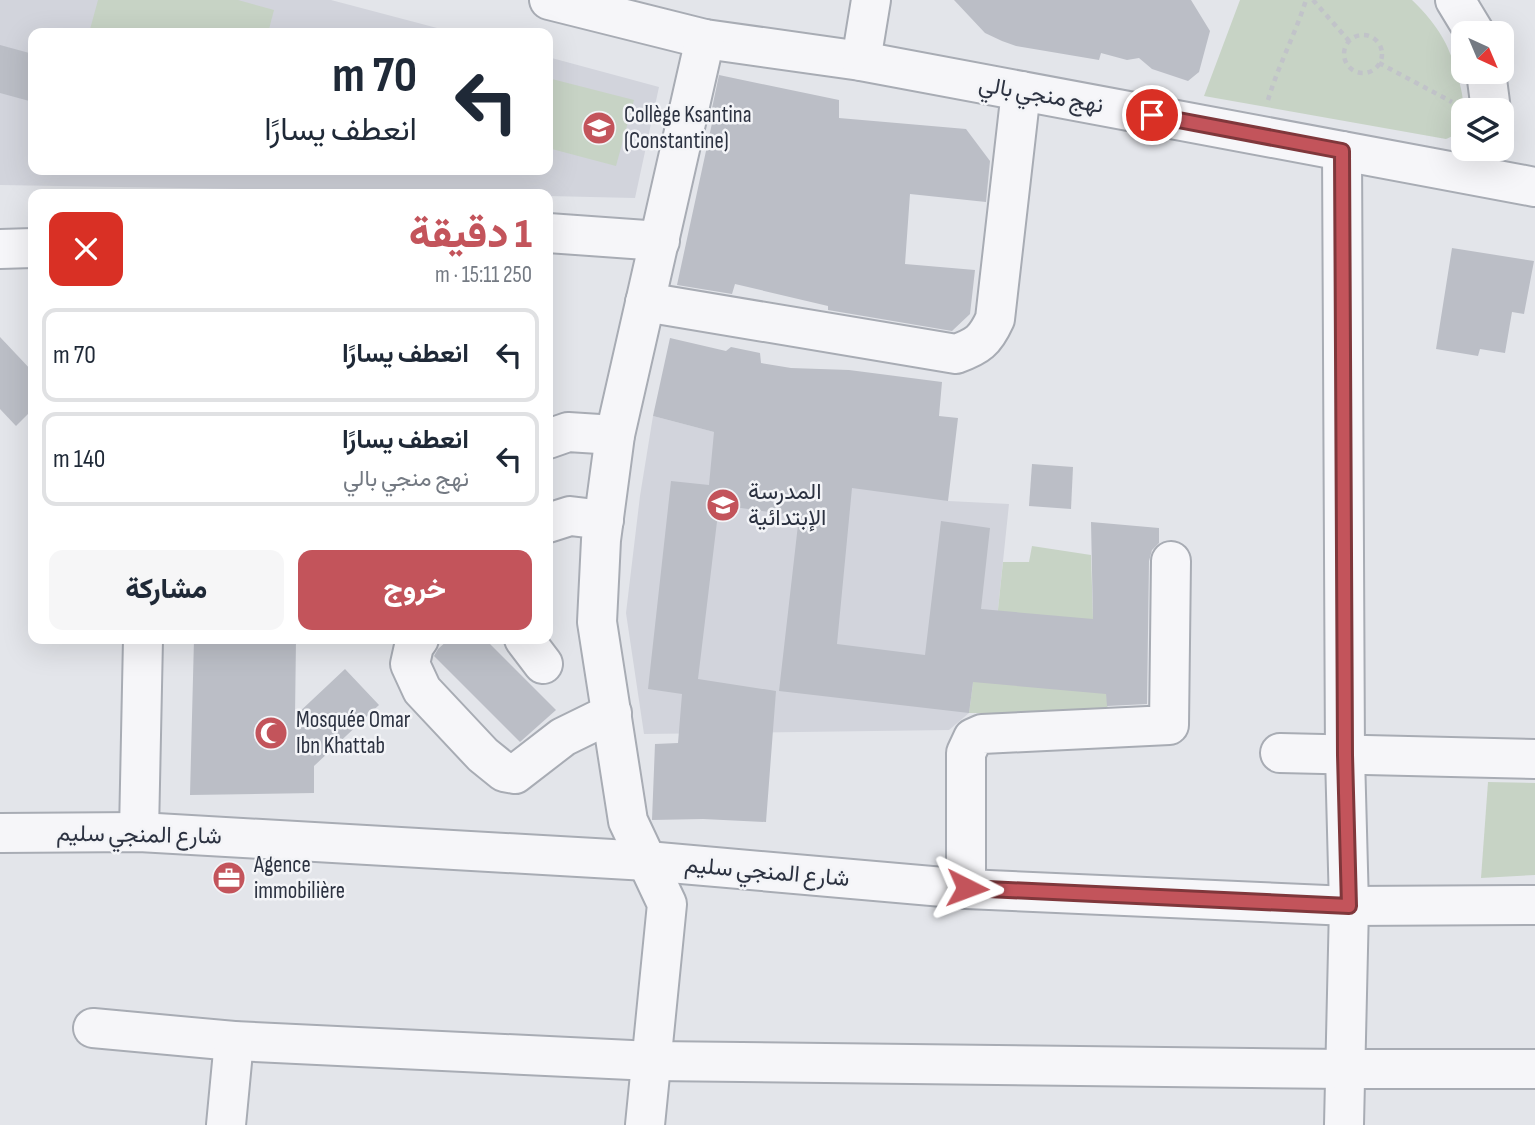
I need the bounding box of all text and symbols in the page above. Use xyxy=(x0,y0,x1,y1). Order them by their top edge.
north arrow xyxy=(1451,21,1514,84)
map controls xyxy=(1451,21,1514,161)
text: 70 m xyxy=(332,47,417,106)
icon: left xyxy=(441,56,532,147)
street label: نهج منجي بالي xyxy=(976,70,1106,124)
pin xyxy=(1122,85,1182,145)
icon: arrive xyxy=(1133,96,1171,134)
button: layers xyxy=(1451,98,1514,161)
place label: Collège Ksantina (Constantine) xyxy=(624,101,752,155)
school or university icon: Collège Ksantina (Constantine) xyxy=(580,109,618,147)
text: انعطف يسارًا xyxy=(264,111,417,150)
text: 1 دقيقة xyxy=(409,209,532,260)
button: close xyxy=(49,212,123,286)
text: 250 m · 15:11 xyxy=(435,261,532,289)
icon: left xyxy=(490,336,528,374)
text: انعطف يسارًا xyxy=(342,339,469,370)
text: 70 m xyxy=(53,340,96,371)
text: انعطف يسارًا xyxy=(342,425,469,456)
icon: left xyxy=(490,440,528,478)
text: 140 m xyxy=(53,444,105,475)
text: نهج منجي بالي xyxy=(343,465,469,493)
place label: المدرسة الإبتدائية xyxy=(748,478,826,532)
school or university icon: المدرسة الإبتدائية xyxy=(704,486,742,524)
button: مشاركة xyxy=(49,550,284,630)
button: خروج xyxy=(298,550,532,630)
place label: Mosquée Omar Ibn Khattab xyxy=(296,706,411,760)
mosque icon: Mosquée Omar Ibn Khattab xyxy=(252,714,290,752)
street label: شارع المنجي سليم xyxy=(56,820,222,854)
place label: Agence immobilière xyxy=(253,851,345,905)
street label: شارع المنجي سليم xyxy=(683,851,851,897)
position arrow xyxy=(930,851,1004,925)
office icon: Agence immobilière xyxy=(210,859,248,897)

